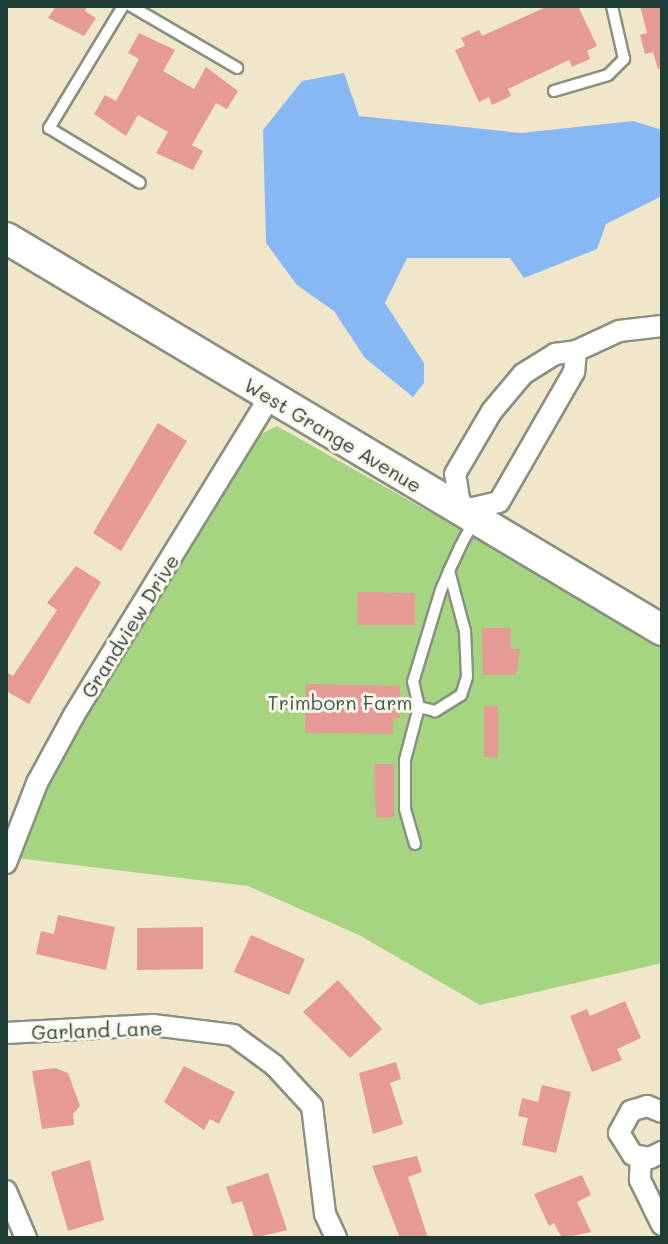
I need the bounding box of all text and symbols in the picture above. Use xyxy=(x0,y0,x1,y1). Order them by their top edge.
street label: West Grange Avenue xyxy=(240,372,426,498)
street label: Grandview Drive xyxy=(76,550,184,702)
park label: Trimborn Farm xyxy=(268,690,412,714)
street label: Garland Lane xyxy=(31,1016,163,1044)

